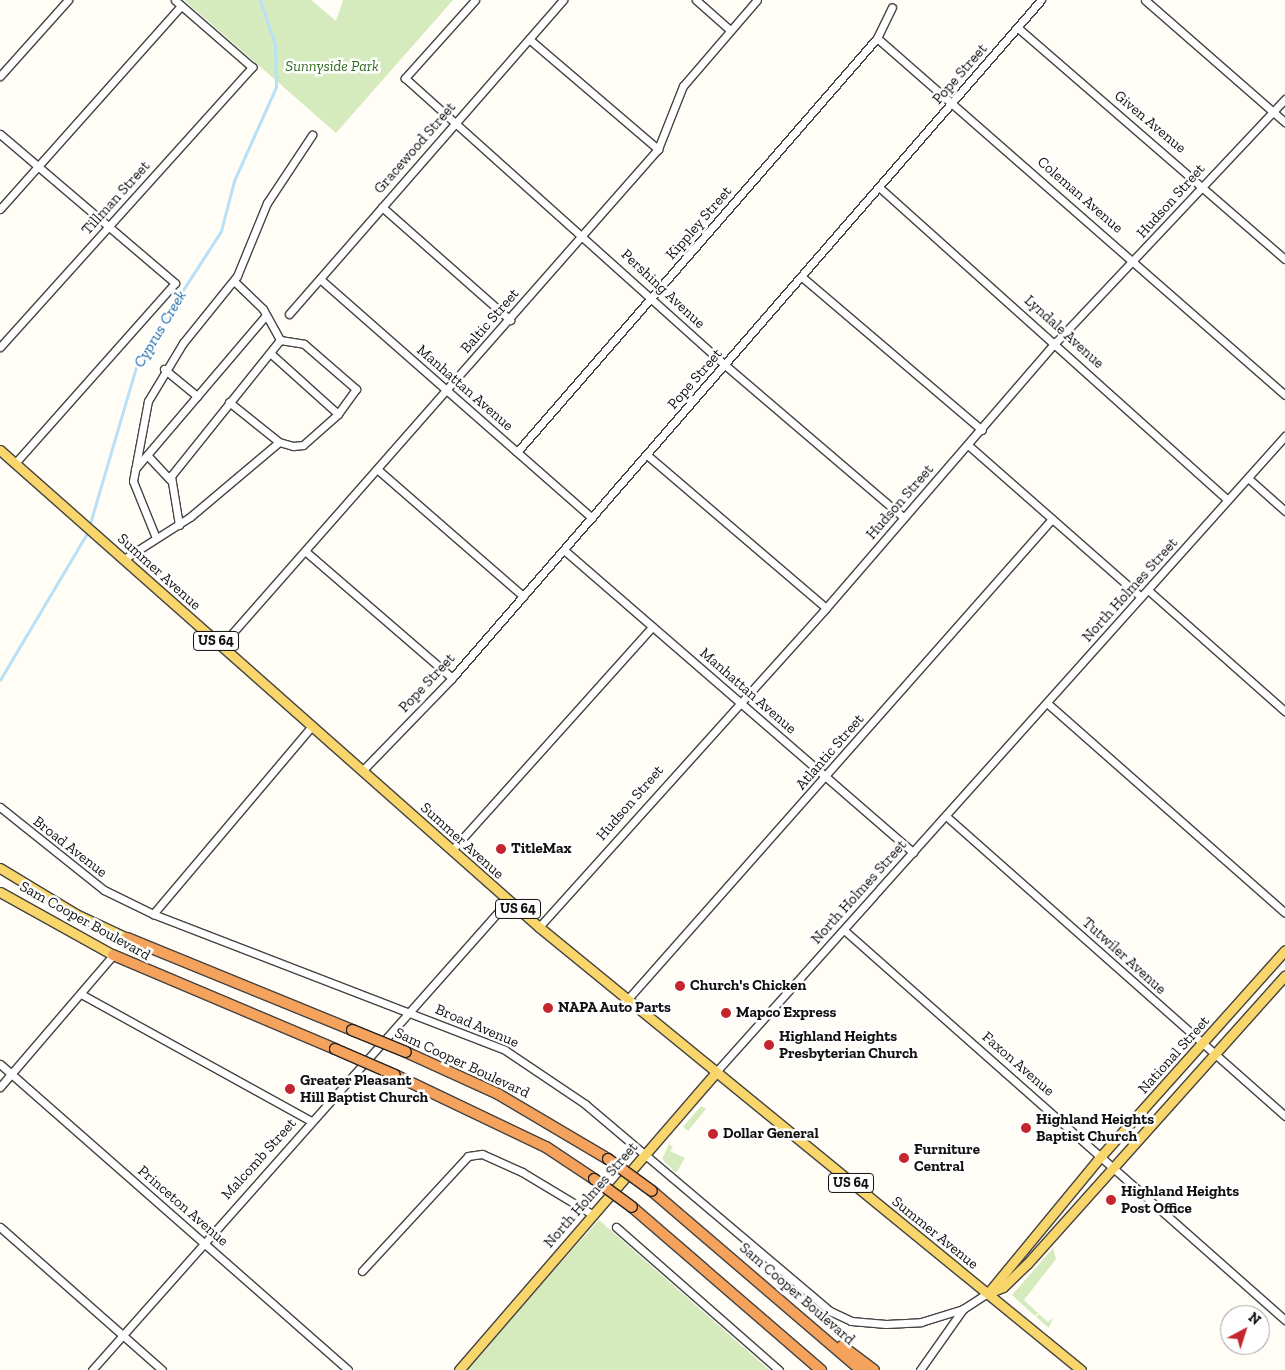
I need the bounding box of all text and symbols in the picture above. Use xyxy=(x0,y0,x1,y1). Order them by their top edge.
street label: Pope Street xyxy=(929,40,991,108)
park label: Sunnyside Park xyxy=(285,58,379,76)
street label: Given Avenue xyxy=(1110,87,1190,157)
street label: Gracewood Street xyxy=(370,98,460,198)
street label: Coleman Avenue xyxy=(1033,153,1127,237)
street label: Tillman Street xyxy=(78,157,154,239)
street label: Hudson Street xyxy=(1133,160,1209,242)
street label: Kippley Street xyxy=(662,182,736,264)
street label: Pershing Avenue xyxy=(617,245,709,333)
street label: Baltic Street xyxy=(457,285,523,357)
water label: Cyprus Creek xyxy=(129,287,191,371)
street label: Lyndale Avenue xyxy=(1020,291,1108,373)
street label: Manhattan Avenue xyxy=(413,341,517,435)
street label: Pope Street xyxy=(664,345,726,413)
street label: Hudson Street xyxy=(863,461,937,543)
street label: Summer Avenue xyxy=(113,530,205,614)
street label: North Holmes Street xyxy=(1078,534,1182,646)
road number: US 64 xyxy=(192,630,240,652)
street label: Manhattan Avenue xyxy=(696,644,800,738)
street label: Pope Street xyxy=(395,650,459,716)
street label: Atlantic Street xyxy=(792,710,868,794)
street label: Hudson Street xyxy=(593,762,667,844)
street label: Summer Avenue xyxy=(416,799,508,883)
street label: Broad Avenue xyxy=(29,812,111,882)
street label: North Holmes Street xyxy=(807,836,911,948)
place label: TitleMax xyxy=(511,840,572,858)
marker: TitleMax xyxy=(495,843,507,855)
street label: Sam Cooper Boulevard xyxy=(16,877,154,965)
road number: US 64 xyxy=(494,898,542,921)
street label: Tutwiler Avenue xyxy=(1078,913,1170,999)
place label: Church's Chicken xyxy=(690,977,806,995)
marker: Church's Chicken xyxy=(674,980,686,992)
place label: NAPA Auto Parts xyxy=(558,999,672,1017)
street label: Broad Avenue xyxy=(432,1000,522,1052)
marker: NAPA Auto Parts xyxy=(542,1002,554,1014)
place label: Mapco Express xyxy=(736,1004,836,1022)
marker: Mapco Express xyxy=(720,1007,732,1019)
street label: National Street xyxy=(1134,1012,1214,1098)
street label: Sam Cooper Boulevard xyxy=(392,1024,532,1102)
place label: Highland Heights Presbyterian Church xyxy=(779,1027,918,1062)
street label: Faxon Avenue xyxy=(978,1028,1058,1100)
marker: Highland Heights Presbyterian Church xyxy=(763,1039,775,1051)
place label: Greater Pleasant Hill Baptist Church xyxy=(300,1071,428,1106)
marker: Greater Pleasant Hill Baptist Church xyxy=(284,1083,296,1095)
place label: Highland Heights Baptist Church xyxy=(1036,1110,1154,1145)
street label: Malcomb Street xyxy=(218,1115,300,1203)
marker: Highland Heights Baptist Church xyxy=(1020,1122,1032,1134)
place label: Dollar General xyxy=(723,1125,819,1143)
marker: Dollar General xyxy=(707,1128,719,1140)
street label: North Holmes Street xyxy=(540,1138,642,1252)
place label: Furniture Central xyxy=(914,1140,980,1175)
marker: Furniture Central xyxy=(898,1152,910,1164)
street label: Princeton Avenue xyxy=(134,1162,232,1250)
road number: US 64 xyxy=(827,1172,875,1194)
place label: Highland Heights Post Office xyxy=(1121,1182,1239,1217)
street label: Summer Avenue xyxy=(888,1192,982,1274)
marker: Highland Heights Post Office xyxy=(1105,1194,1117,1206)
street label: Sam Cooper Boulevard xyxy=(736,1239,858,1349)
north arrow xyxy=(1220,1305,1270,1355)
text: N xyxy=(1245,1309,1264,1329)

